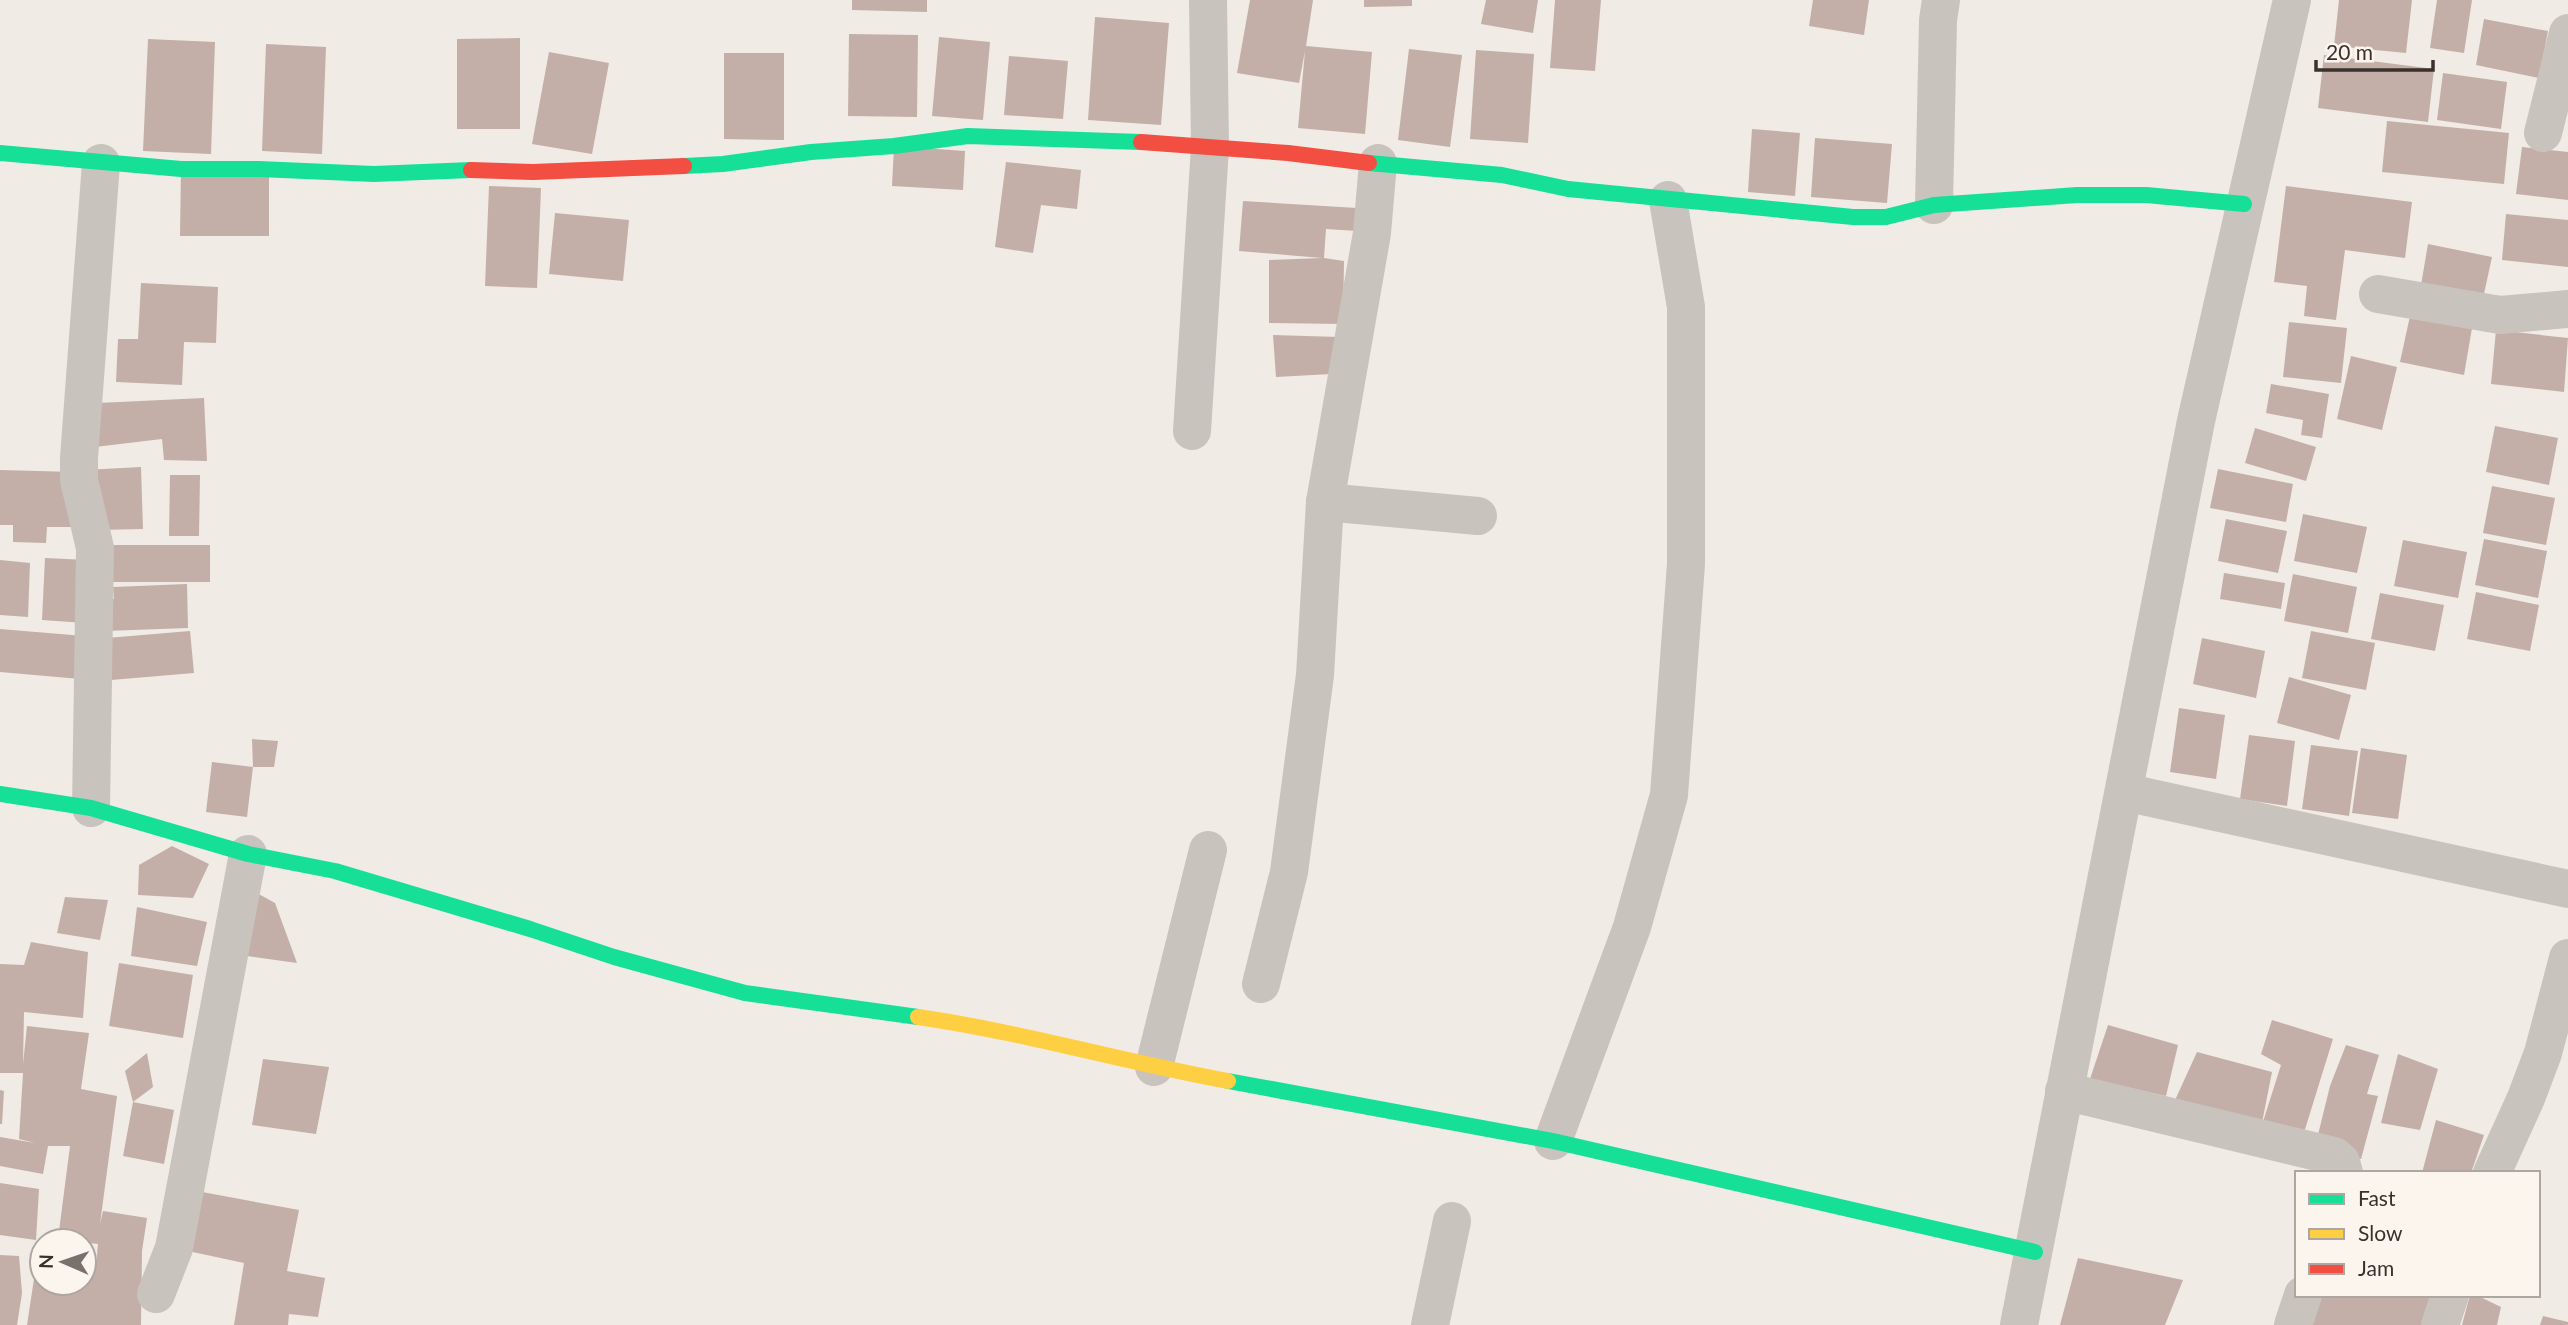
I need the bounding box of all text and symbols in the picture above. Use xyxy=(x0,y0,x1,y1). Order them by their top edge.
scale bar xyxy=(2316,28,2433,72)
text: 20 m xyxy=(2326,39,2373,64)
legend xyxy=(2295,1171,2540,1297)
text: Fast xyxy=(2358,1185,2396,1210)
text: Slow xyxy=(2358,1220,2403,1245)
north arrow xyxy=(28,1227,98,1297)
text: N xyxy=(34,1254,57,1269)
text: Jam xyxy=(2358,1255,2394,1280)

